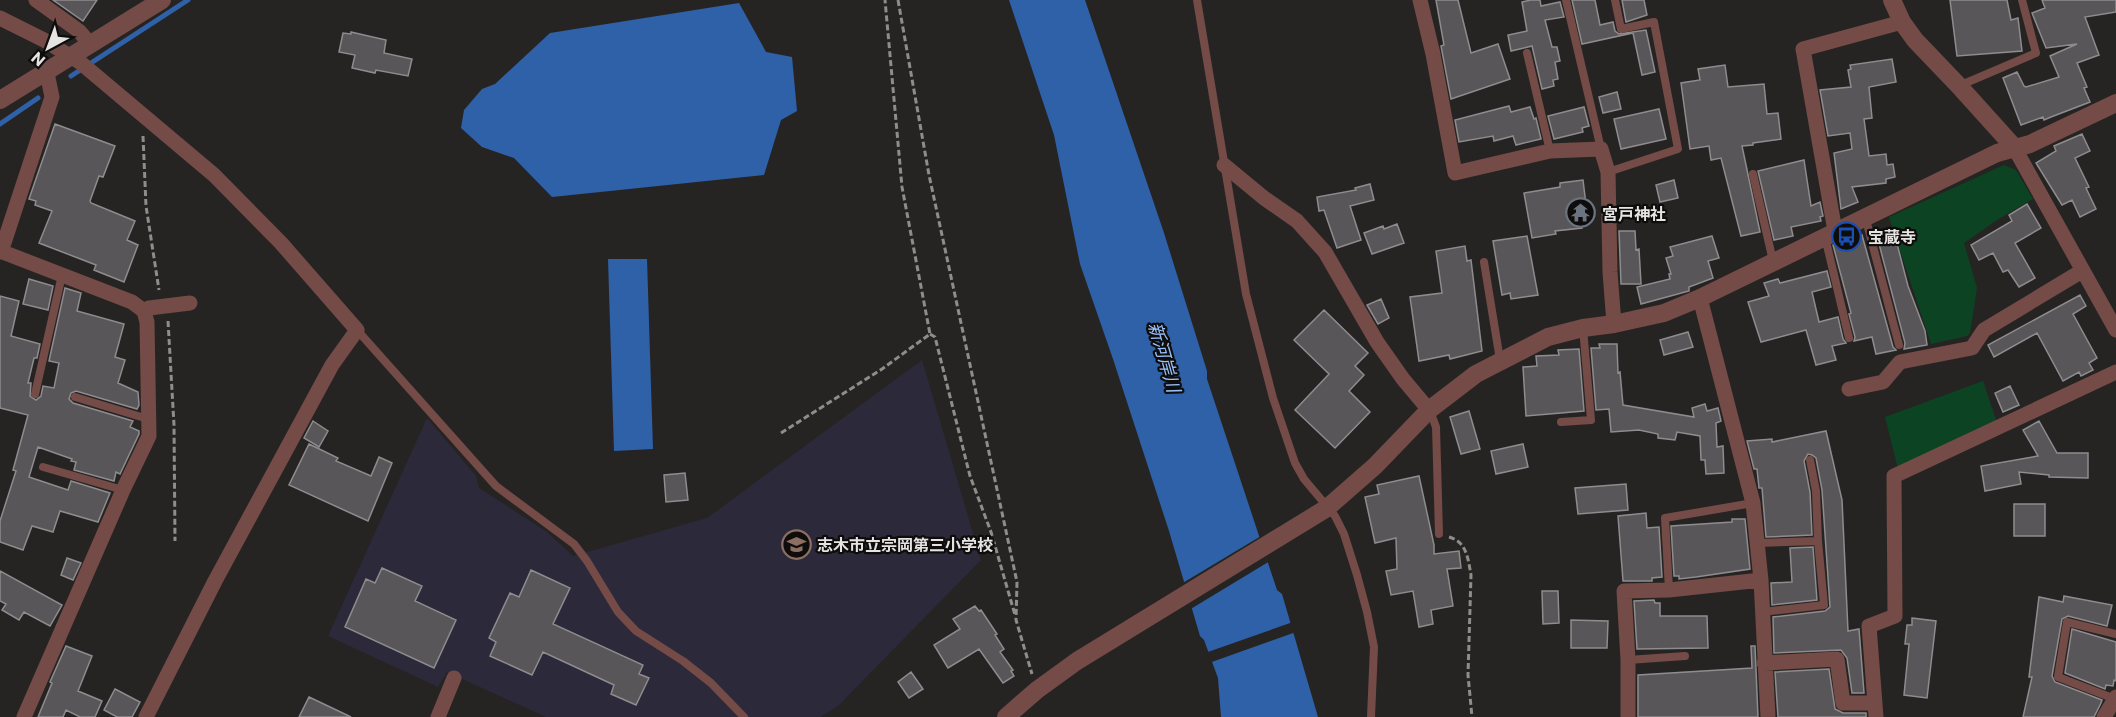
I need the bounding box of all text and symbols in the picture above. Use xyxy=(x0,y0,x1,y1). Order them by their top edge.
north arrow xyxy=(18,18,78,78)
text: N xyxy=(27,49,49,71)
temple icon: 宮戸神社 xyxy=(1565,197,1597,229)
place label: 宮戸神社 xyxy=(1602,204,1666,223)
bus stop icon: 宝蔵寺 xyxy=(1831,220,1863,252)
place label: 宝蔵寺 xyxy=(1868,227,1916,246)
water label: 新河岸川 xyxy=(1145,319,1186,397)
school or university icon: 志木市立宗岡第三小学校 xyxy=(780,528,812,560)
place label: 志木市立宗岡第三小学校 xyxy=(817,535,993,554)

